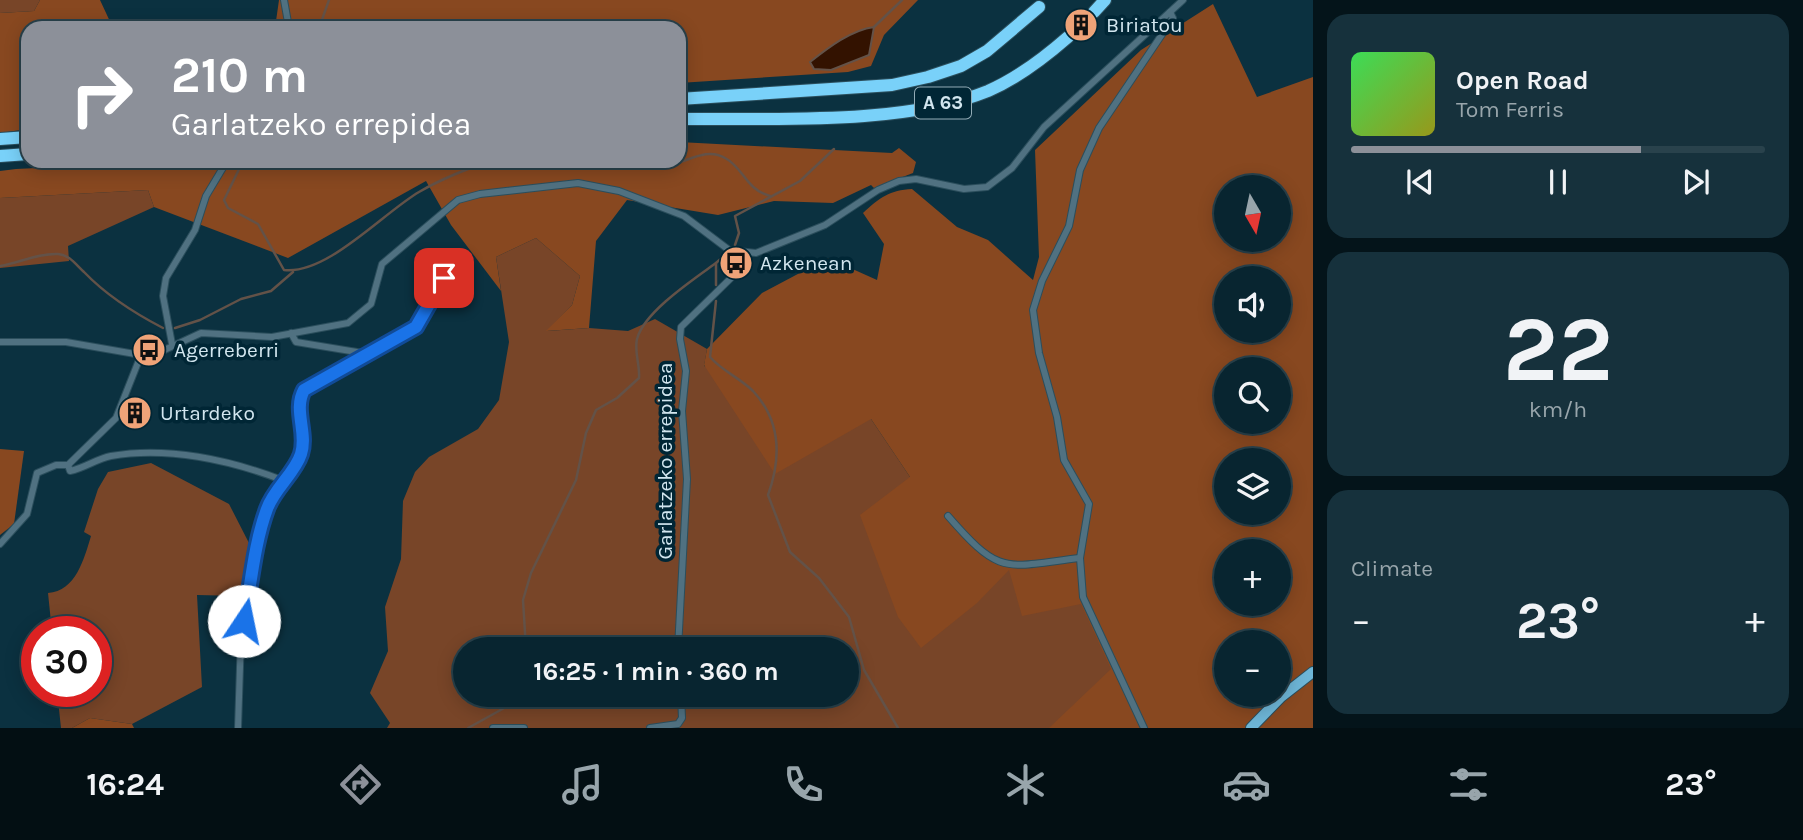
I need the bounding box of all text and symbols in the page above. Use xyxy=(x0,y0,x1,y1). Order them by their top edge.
building icon: Biriatou xyxy=(1062,6,1100,44)
place label: Biriatou xyxy=(1106,13,1183,37)
text: 210 m xyxy=(171,47,308,104)
icon: right xyxy=(56,49,147,140)
text: Open Road xyxy=(1456,65,1589,96)
road number: A 63 xyxy=(915,88,971,118)
text: Tom Ferris xyxy=(1456,96,1564,123)
text: Garlatzeko errepidea xyxy=(171,106,471,143)
icon: previous xyxy=(1401,163,1439,201)
icon: pause xyxy=(1539,163,1577,201)
icon: next xyxy=(1677,163,1715,201)
north arrow xyxy=(1214,175,1292,252)
map controls xyxy=(1214,175,1291,707)
bus stop icon: Azkenean xyxy=(717,244,755,282)
pin xyxy=(414,248,474,308)
place label: Azkenean xyxy=(760,251,852,275)
icon: arrive xyxy=(425,259,463,297)
button: sound xyxy=(1214,266,1291,343)
text: 22 xyxy=(1503,297,1613,403)
bus stop icon: Agerreberri xyxy=(130,331,168,369)
place label: Agerreberri xyxy=(174,338,279,362)
button: search xyxy=(1214,357,1291,434)
street label: Garlatzeko errepidea xyxy=(653,362,677,560)
building icon: Urtardeko xyxy=(116,394,154,432)
text: km/h xyxy=(1529,396,1587,423)
place label: Urtardeko xyxy=(160,401,255,425)
button: layers xyxy=(1214,448,1291,525)
button: + xyxy=(1214,539,1291,616)
text: Climate xyxy=(1351,555,1433,582)
position arrow xyxy=(207,584,281,658)
text: 23° xyxy=(1516,590,1600,651)
text: − xyxy=(1351,598,1371,643)
text: + xyxy=(1745,598,1765,643)
speed limit sign: 30 xyxy=(21,616,112,707)
button: − xyxy=(1214,630,1291,707)
text: 16:25 · 1 min · 360 m xyxy=(533,656,779,687)
icon: directions xyxy=(336,760,385,809)
icon: music xyxy=(558,760,607,809)
icon: phone xyxy=(779,760,828,809)
icon: climate xyxy=(1001,760,1050,809)
icon: car xyxy=(1222,760,1271,809)
icon: filters xyxy=(1444,760,1493,809)
text: 16:24 xyxy=(86,766,164,803)
text: 23° xyxy=(1665,766,1717,803)

